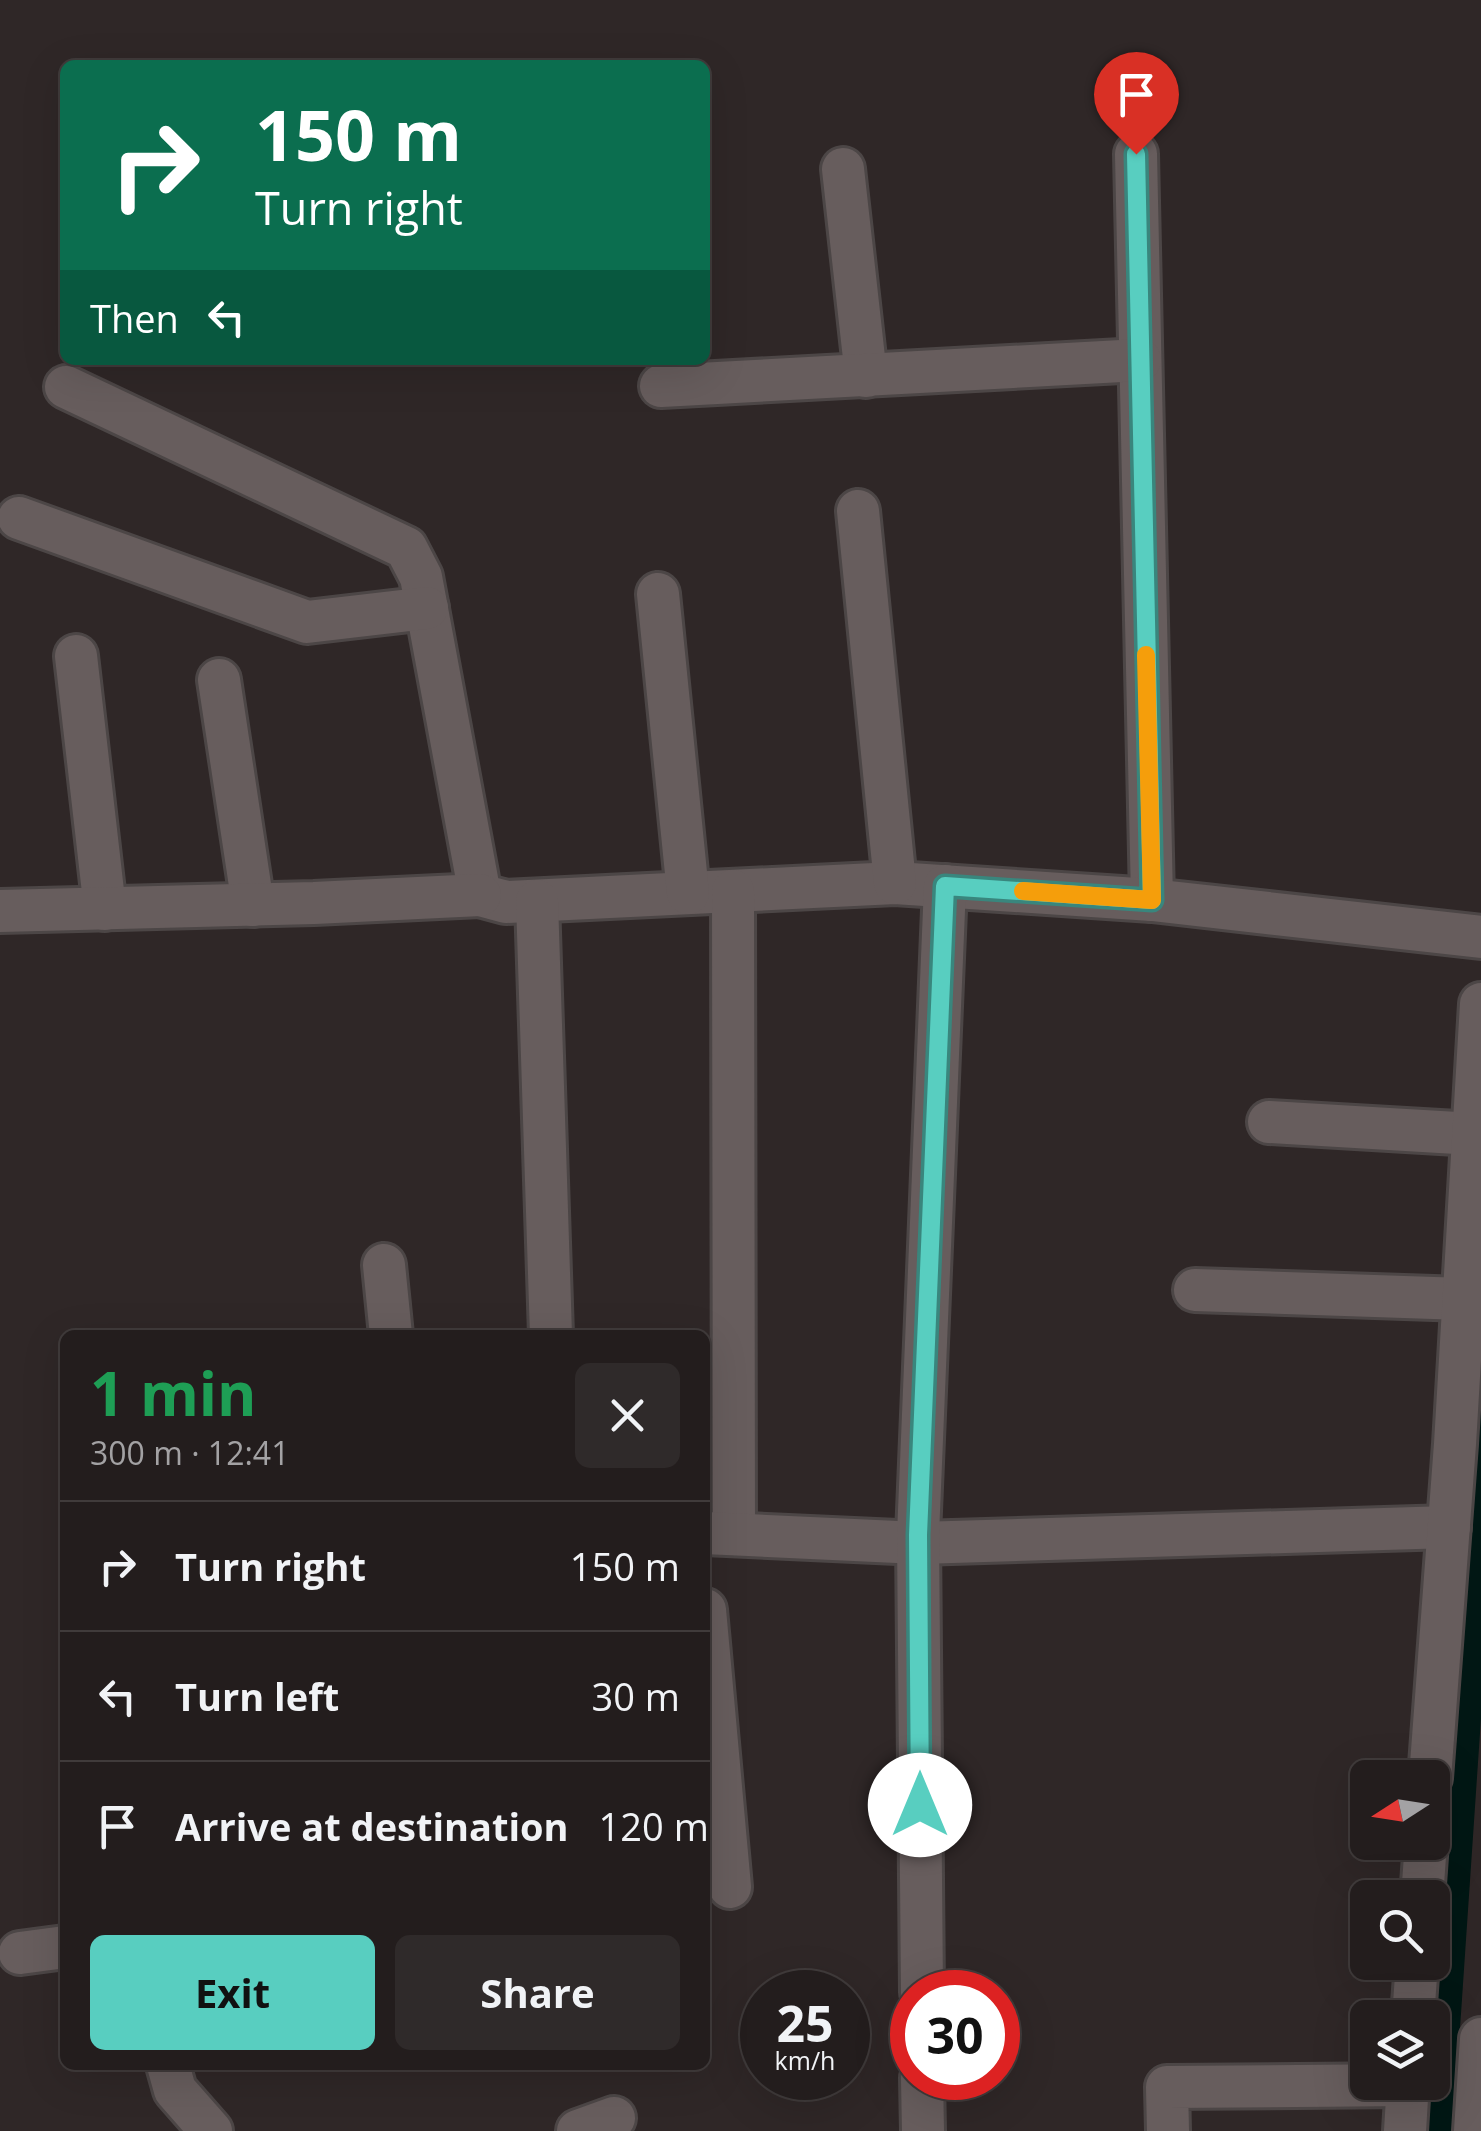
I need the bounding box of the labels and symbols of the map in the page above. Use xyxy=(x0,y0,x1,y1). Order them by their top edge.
pin xyxy=(1094,52,1179,155)
position arrow xyxy=(868,1753,972,1857)
north arrow xyxy=(1350,1760,1450,1860)
speed limit sign: 30 xyxy=(890,1970,1020,2100)

